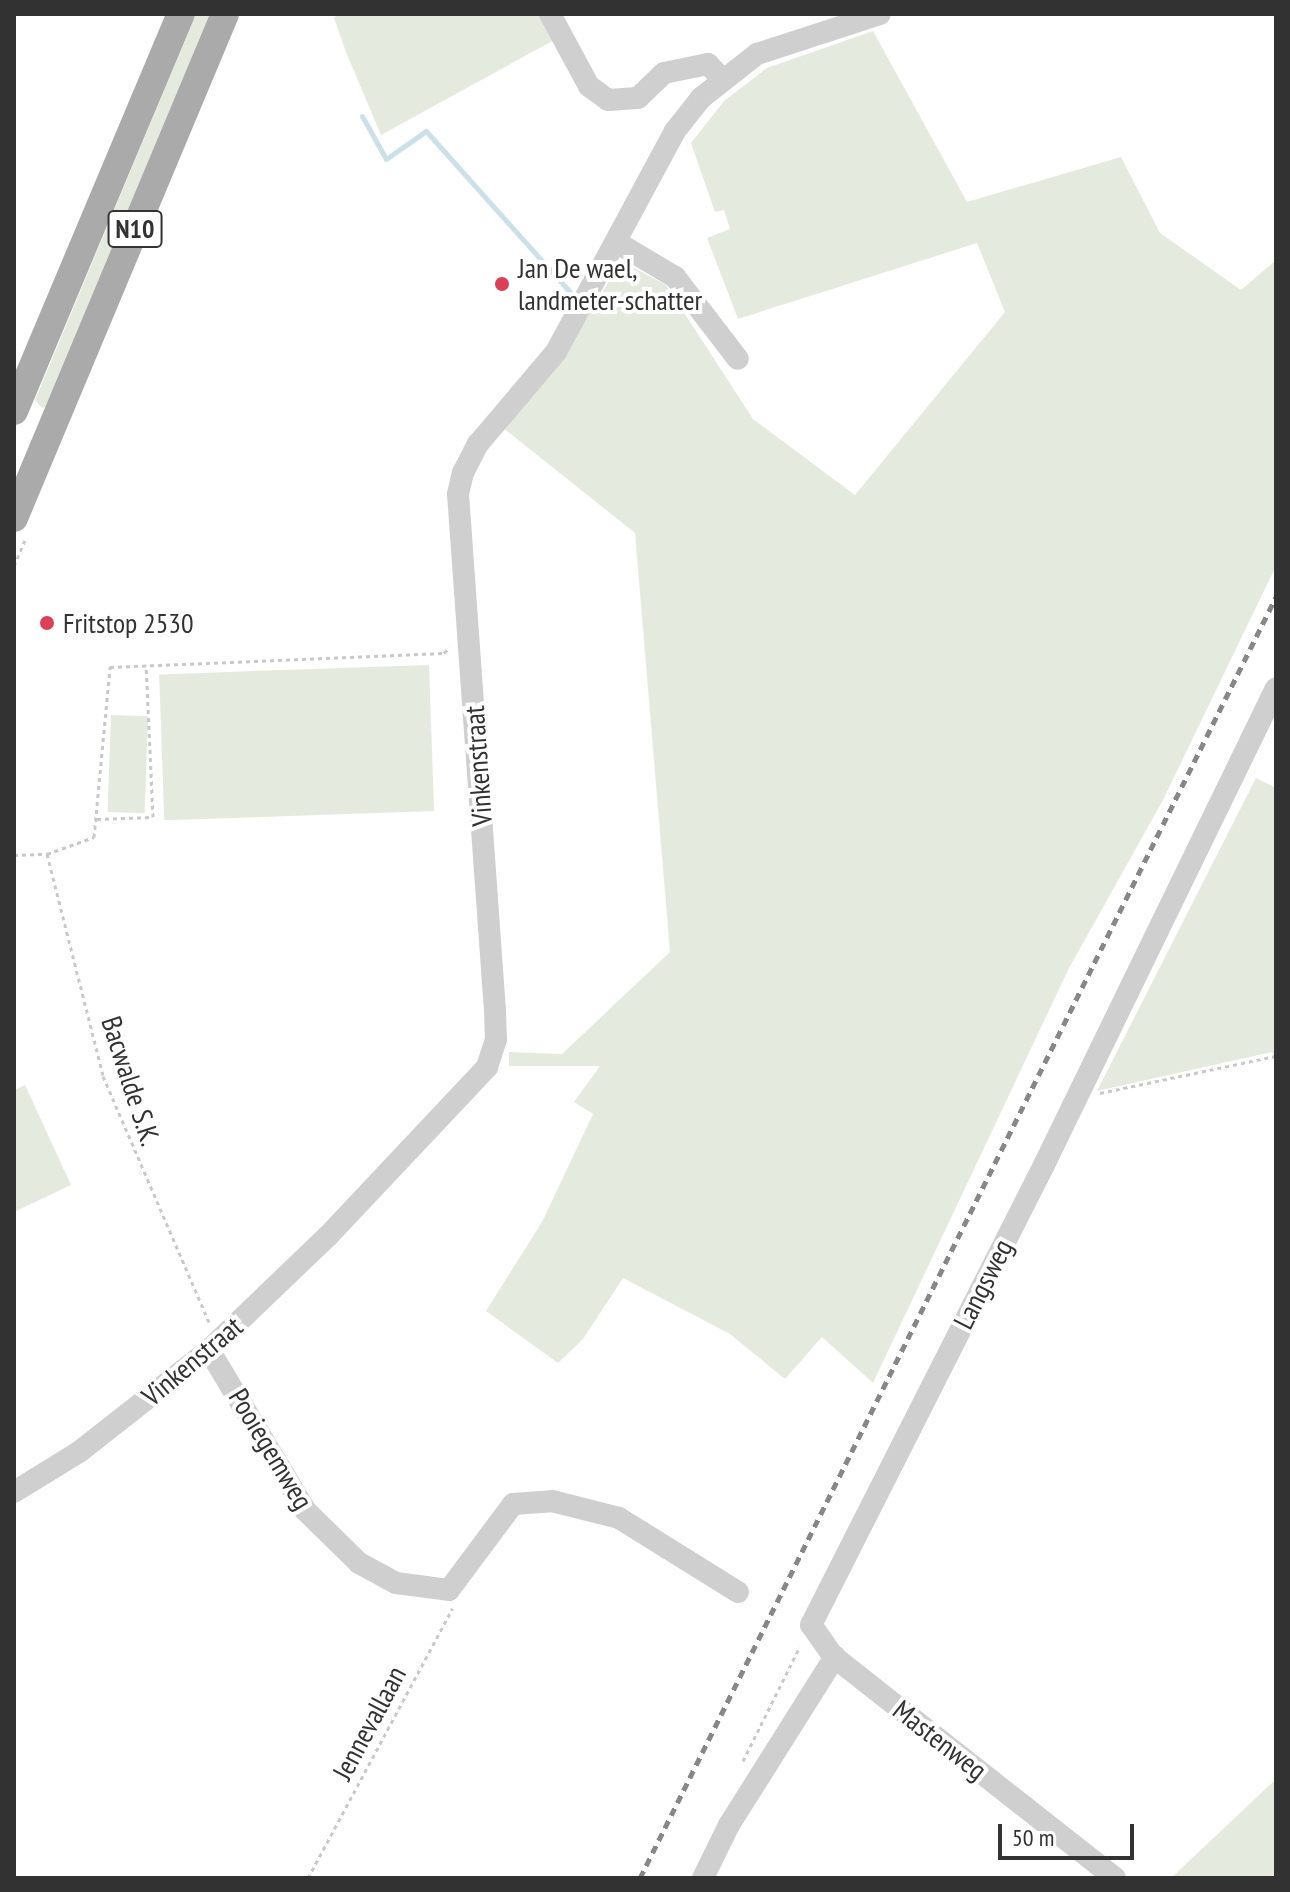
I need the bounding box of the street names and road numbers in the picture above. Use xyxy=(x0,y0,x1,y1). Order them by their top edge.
road number: N10 xyxy=(107,207,163,251)
street label: Vinkenstraat xyxy=(457,705,499,827)
street label: Bacwalde S.K. xyxy=(94,1012,168,1150)
street label: Langsweg xyxy=(946,1234,1020,1334)
street label: Vinkenstraat xyxy=(135,1309,249,1413)
street label: Pooiegemweg xyxy=(222,1382,320,1516)
street label: Jennevallaan xyxy=(325,1660,413,1786)
street label: Mastenweg xyxy=(886,1693,994,1787)

